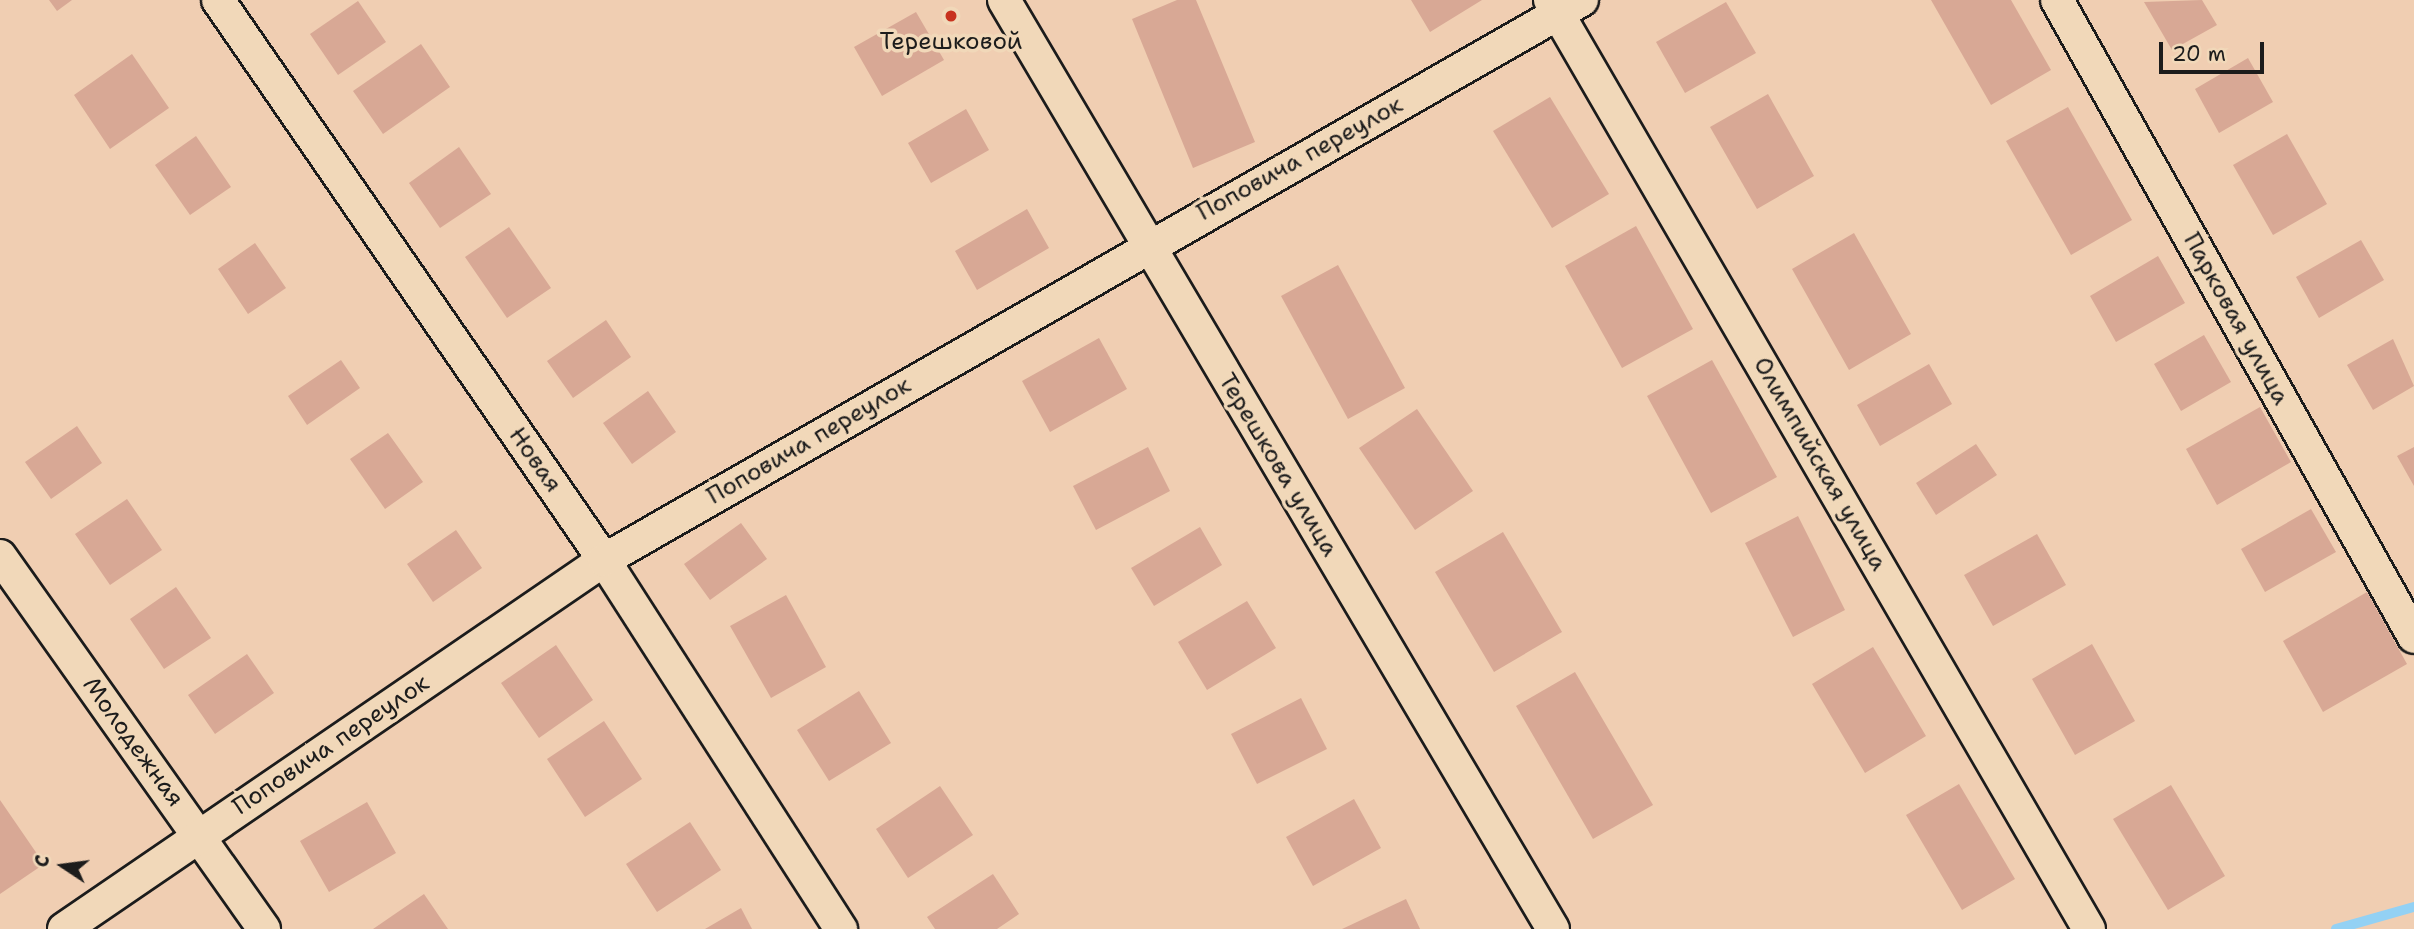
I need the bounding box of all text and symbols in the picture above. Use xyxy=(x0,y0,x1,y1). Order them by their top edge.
marker: Терешковой xyxy=(943,8,959,24)
place label: Терешковой xyxy=(879,28,1023,56)
scale bar xyxy=(2162,28,2267,72)
text: 20 m xyxy=(2172,40,2226,68)
street label: Поповича переулок xyxy=(1192,91,1408,227)
street label: Парковая улица xyxy=(2177,228,2295,410)
street label: Олимпийская улица xyxy=(1747,352,1893,576)
street label: Терешкова улица xyxy=(1212,368,1344,562)
street label: Поповича переулок xyxy=(702,371,916,511)
street label: Новая xyxy=(502,422,568,498)
street label: Поповича переулок xyxy=(227,669,435,821)
street label: Молодежная xyxy=(76,672,190,812)
north arrow xyxy=(28,831,98,901)
text: С xyxy=(29,853,56,870)

